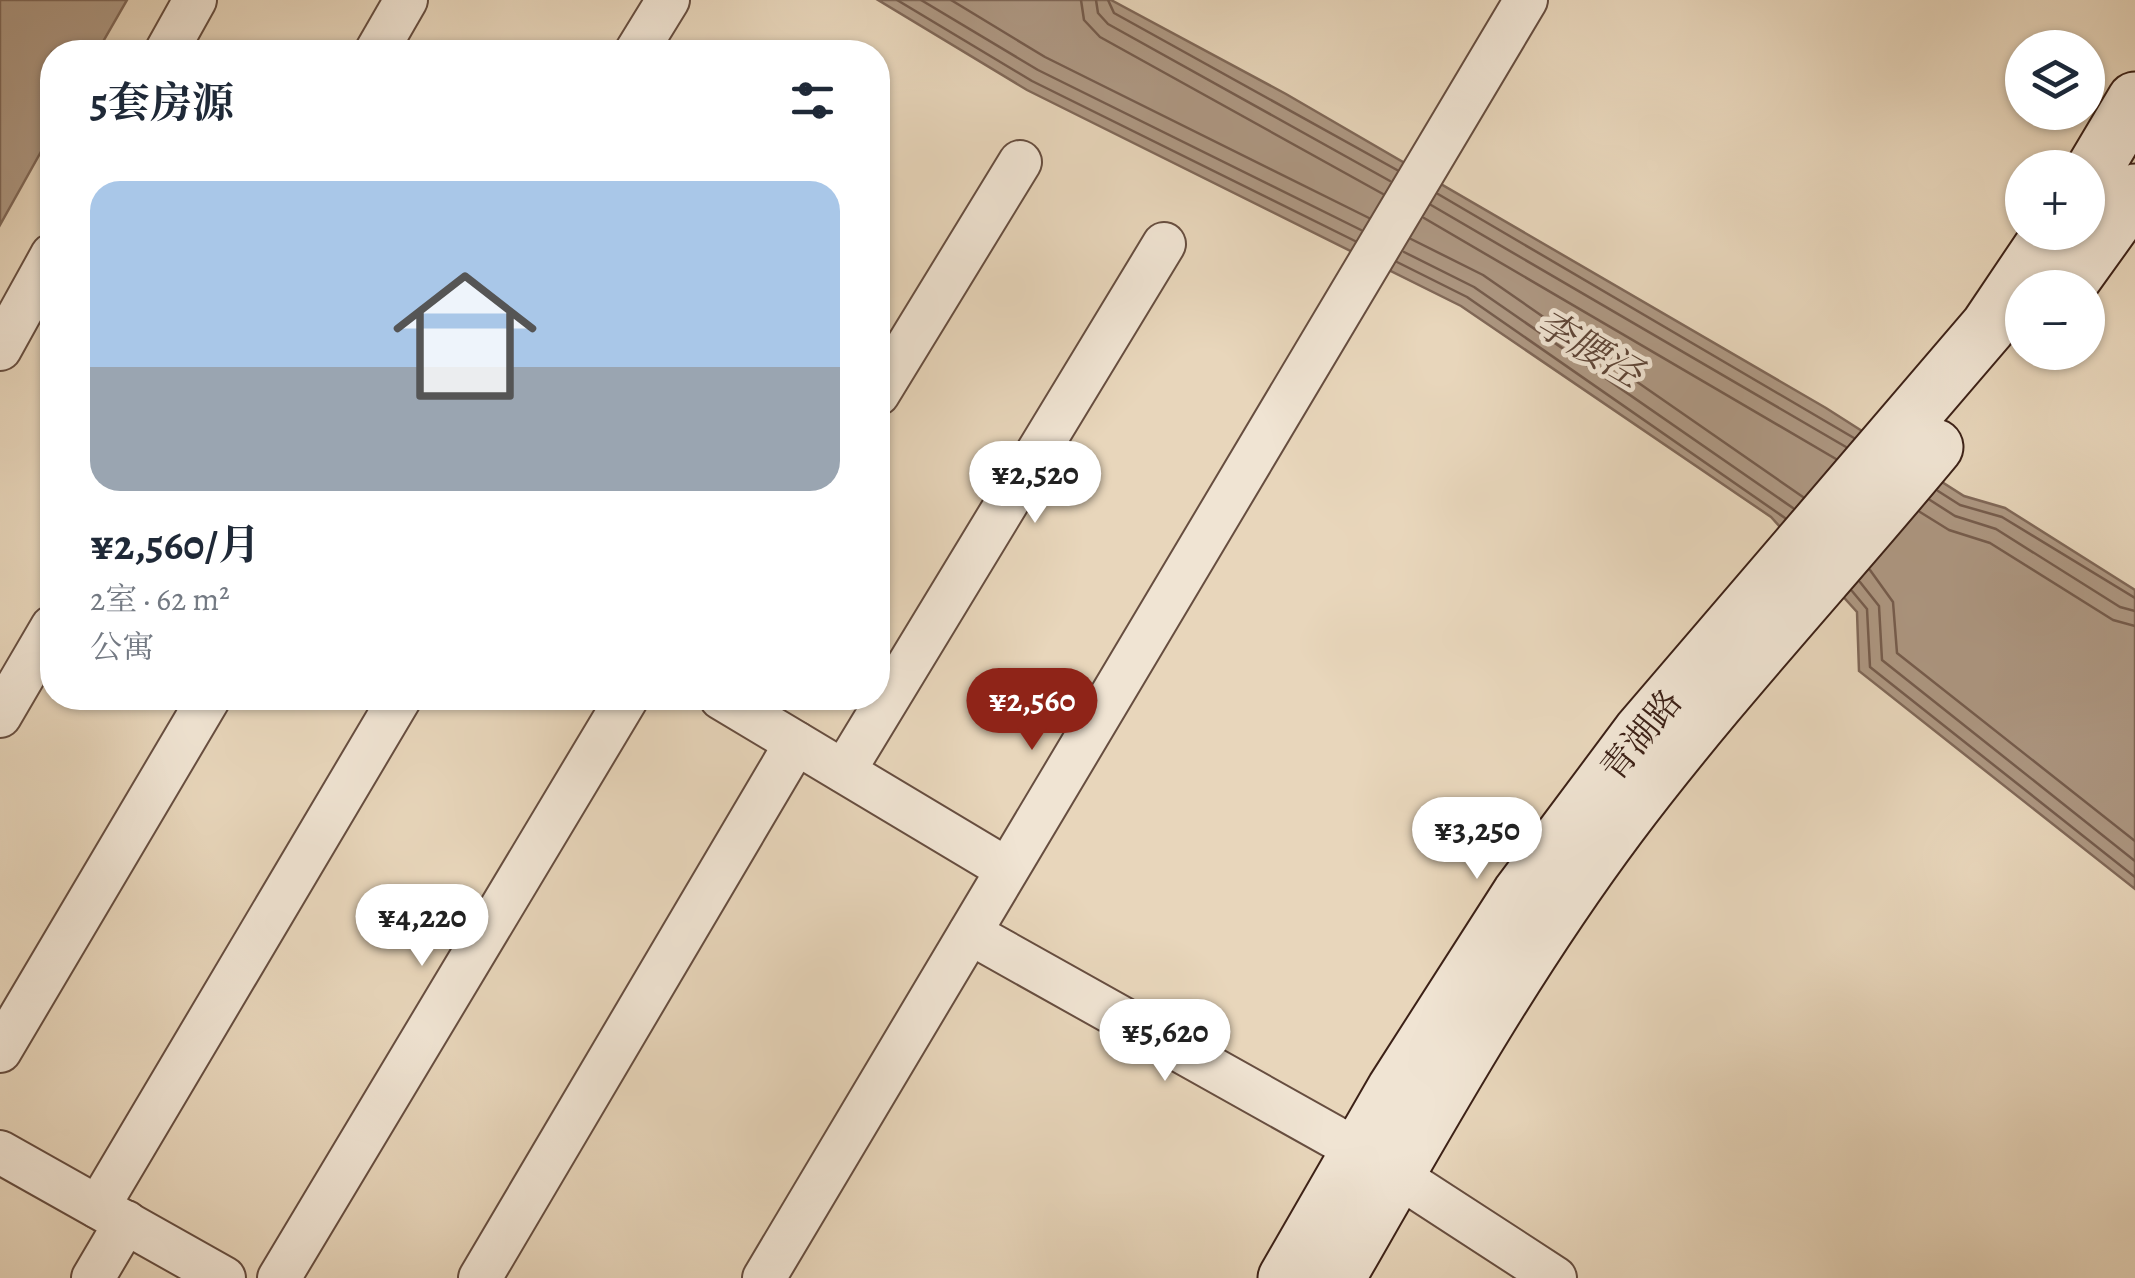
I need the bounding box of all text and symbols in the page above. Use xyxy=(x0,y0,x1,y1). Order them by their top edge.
map controls xyxy=(2005,30,2105,370)
button: layers xyxy=(2005,30,2105,130)
icon: filters xyxy=(785,73,840,128)
text: 5套房源 xyxy=(90,74,234,131)
button: + xyxy=(2005,150,2105,250)
icon: home xyxy=(375,246,555,426)
button: − xyxy=(2005,270,2105,370)
water label: 李腰泾 xyxy=(1527,297,1654,401)
pin: ¥2,520 xyxy=(954,441,1116,526)
text: ¥2,520 xyxy=(991,451,1079,495)
text: ¥2,560/月 xyxy=(90,516,260,573)
text: 2室 · 62 m² xyxy=(90,577,230,621)
text: 公寓 xyxy=(90,625,154,669)
pin: ¥2,560 xyxy=(951,668,1113,753)
text: ¥2,560 xyxy=(988,678,1076,722)
street label: 青湖路 xyxy=(1589,679,1693,791)
pin: ¥3,250 xyxy=(1396,797,1558,882)
text: ¥3,250 xyxy=(1434,807,1520,851)
pin: ¥4,220 xyxy=(341,884,503,969)
text: ¥4,220 xyxy=(377,894,467,938)
pin: ¥5,620 xyxy=(1084,999,1246,1084)
text: ¥5,620 xyxy=(1121,1009,1209,1053)

